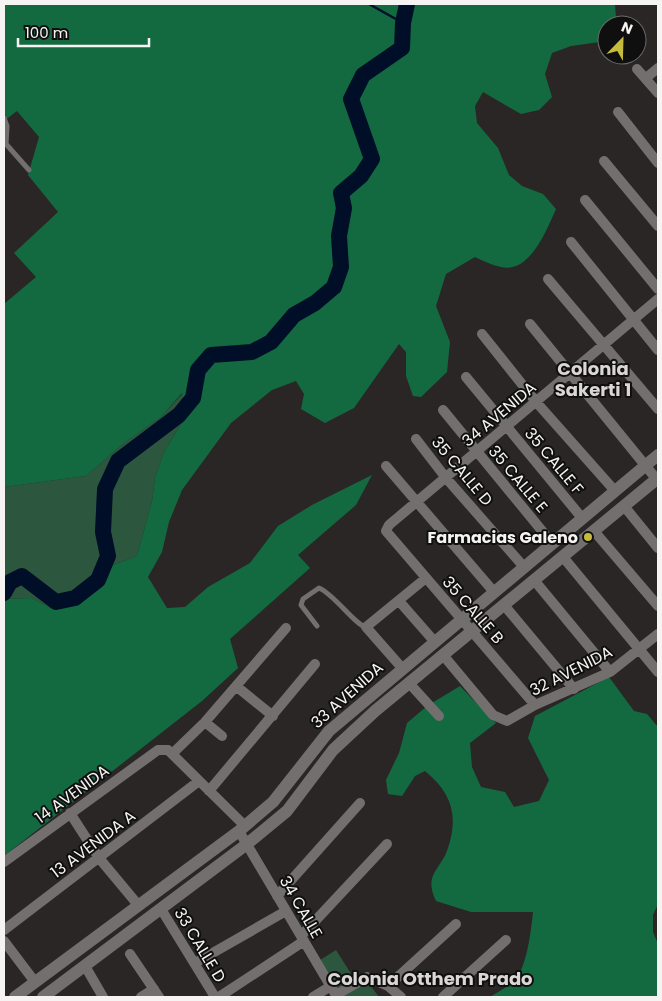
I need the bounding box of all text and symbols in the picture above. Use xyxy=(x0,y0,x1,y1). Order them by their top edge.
scale bar xyxy=(18,15,149,47)
north arrow xyxy=(597,15,647,65)
text: N xyxy=(618,17,636,39)
text: 100 m xyxy=(25,22,68,43)
district label: Colonia Sakerti 1 xyxy=(555,356,631,402)
street label: 34 AVENIDA xyxy=(457,376,541,452)
street label: 35 CALLE F xyxy=(519,422,589,500)
street label: 35 CALLE D xyxy=(426,431,498,511)
street label: 35 CALLE E xyxy=(483,440,553,518)
place label: Farmacias Galeno xyxy=(428,526,578,549)
marker: Farmacias Galeno xyxy=(582,531,594,543)
street label: 35 CALLE B xyxy=(437,571,509,649)
street label: 32 AVENIDA xyxy=(526,640,617,702)
street label: 33 AVENIDA xyxy=(306,656,388,734)
street label: 14 AVENIDA xyxy=(30,759,114,829)
street label: 13 AVENIDA A xyxy=(46,804,140,884)
street label: 34 CALLE xyxy=(274,871,328,943)
street label: 33 CALLE D xyxy=(169,903,231,987)
district label: Colonia Otthem Prado xyxy=(327,966,533,991)

